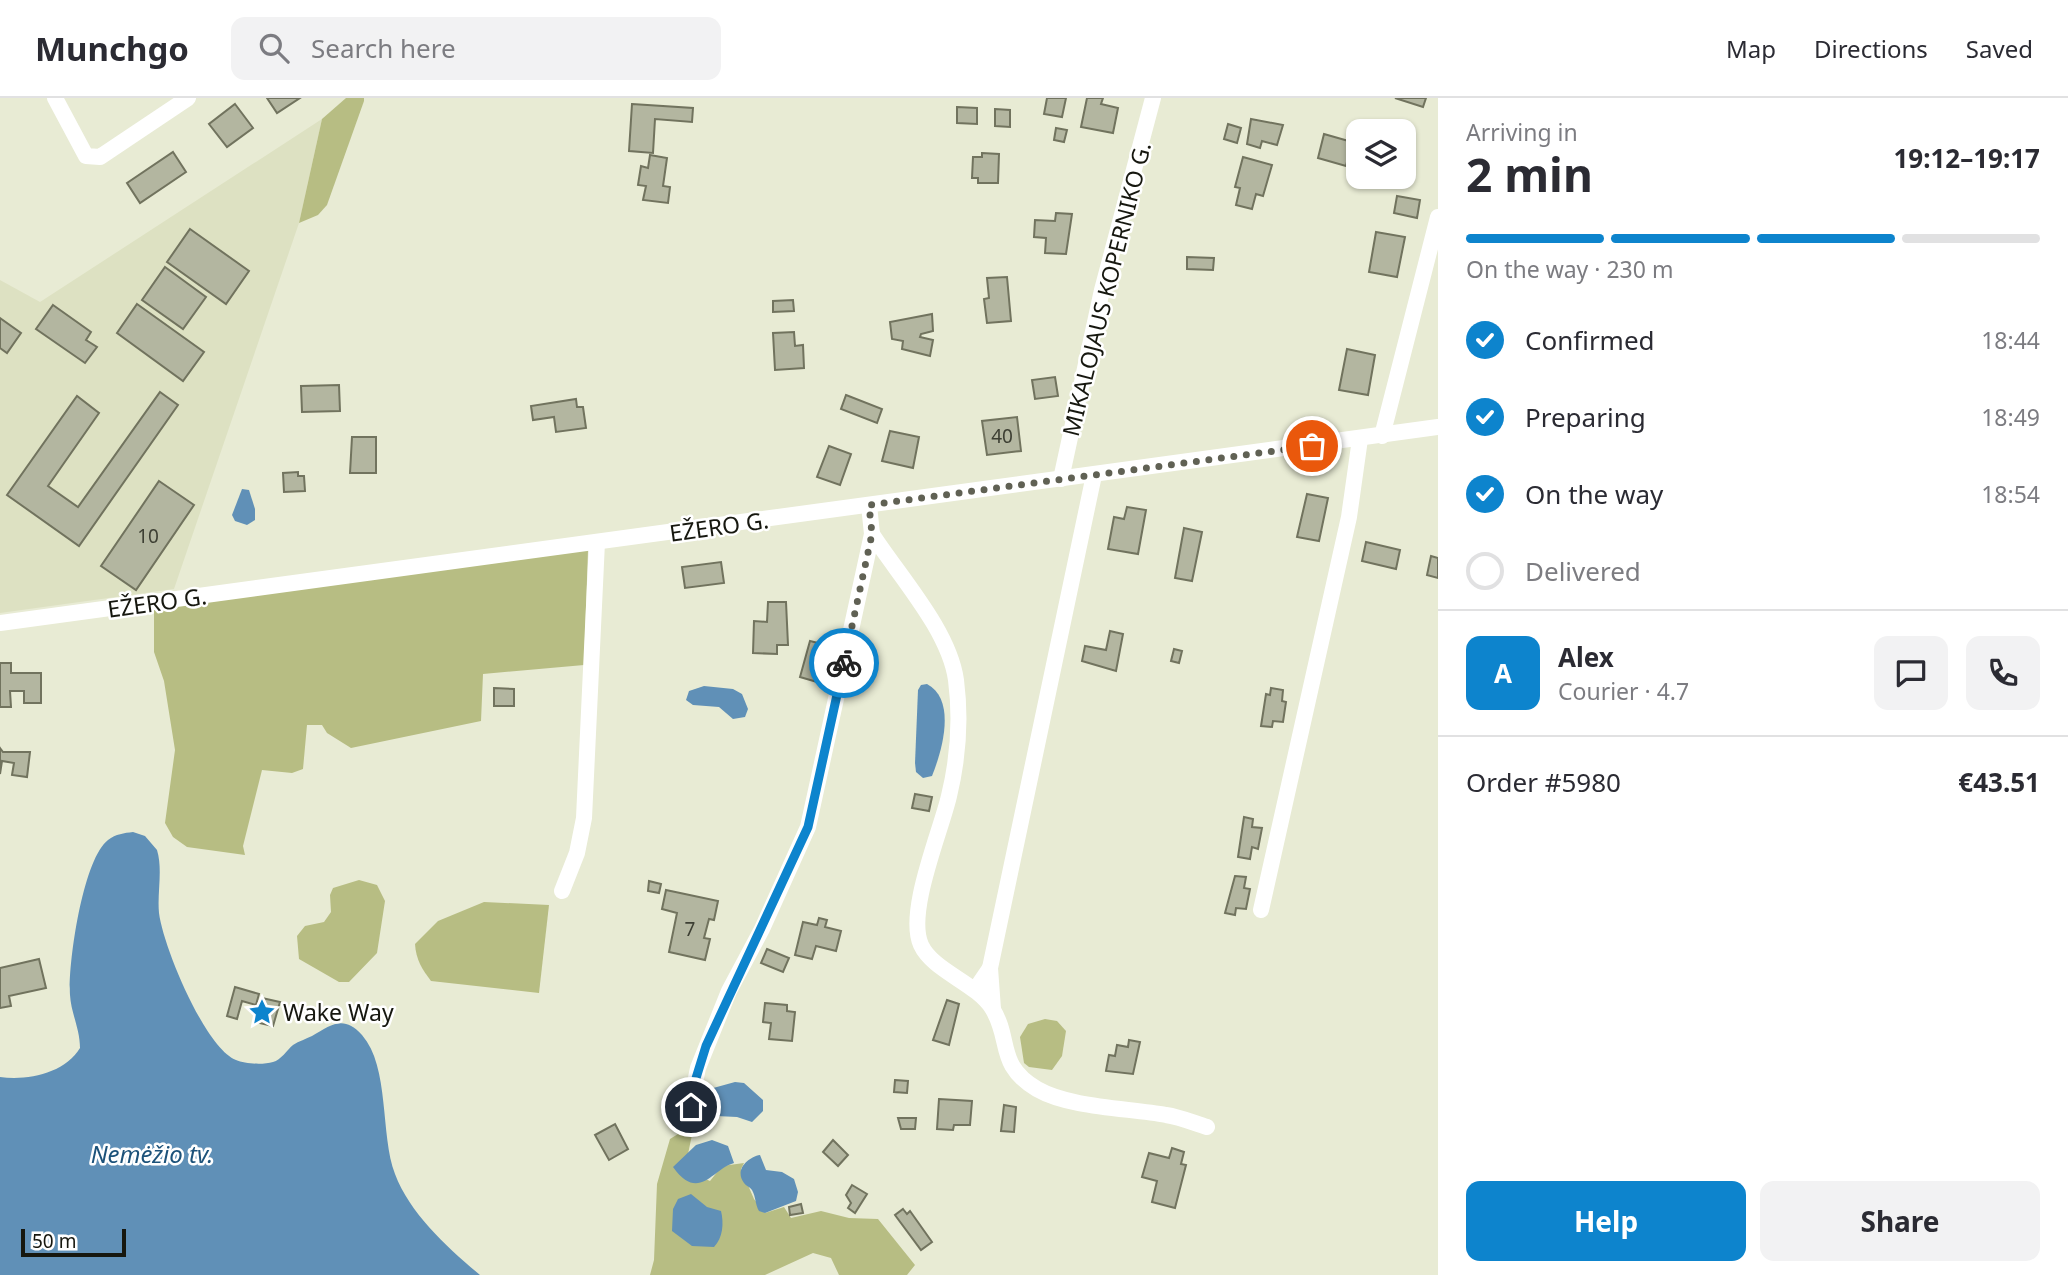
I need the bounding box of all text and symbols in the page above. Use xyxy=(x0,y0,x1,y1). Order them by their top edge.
search box xyxy=(231,17,721,80)
text: Munchgo xyxy=(35,26,189,71)
icon: search xyxy=(255,29,293,67)
text: Search here xyxy=(311,30,456,66)
text: Map xyxy=(1726,32,1776,65)
text: Directions xyxy=(1814,32,1928,65)
text: Saved xyxy=(1966,32,2033,65)
text: Arriving in xyxy=(1466,116,1578,148)
map controls xyxy=(1346,119,1416,189)
button: layers xyxy=(1346,119,1416,189)
street label: MIKALOJAUS KOPERNIKO G. xyxy=(1054,139,1158,439)
text: 19:12–19:17 xyxy=(1893,140,2040,176)
text: 2 min xyxy=(1466,143,1593,205)
text: On the way · 230 m xyxy=(1466,253,1673,285)
icon: check xyxy=(1466,321,1504,359)
text: Confirmed xyxy=(1525,322,1655,358)
text: 18:44 xyxy=(1981,324,2040,356)
icon: check xyxy=(1466,398,1504,436)
text: Preparing xyxy=(1525,399,1646,435)
text: 18:49 xyxy=(1981,401,2040,433)
pin xyxy=(1282,416,1342,476)
house number: 40 xyxy=(991,423,1013,449)
icon: bag xyxy=(1293,427,1331,465)
icon: check xyxy=(1466,475,1504,513)
text: On the way xyxy=(1525,476,1663,512)
text: 18:54 xyxy=(1981,478,2040,510)
street label: EŽERO G. xyxy=(667,503,771,549)
house number: 10 xyxy=(137,523,159,549)
text: Delivered xyxy=(1525,553,1641,589)
street label: EŽERO G. xyxy=(105,579,209,625)
courier xyxy=(809,628,879,698)
button: chat xyxy=(1874,636,1948,710)
button: phone xyxy=(1966,636,2040,710)
text: Alex xyxy=(1558,639,1614,675)
icon: bike xyxy=(825,644,863,682)
text: A xyxy=(1494,655,1512,691)
text: Courier · 4.7 xyxy=(1558,675,1689,707)
text: Order #5980 xyxy=(1466,764,1621,800)
text: €43.51 xyxy=(1958,764,2040,800)
house number: 7 xyxy=(685,916,695,942)
place label: Wake Way xyxy=(283,996,394,1028)
place icon: Wake Way xyxy=(247,997,277,1027)
pin xyxy=(661,1077,721,1137)
icon: home xyxy=(672,1088,710,1126)
water label: Nemėžio tv. xyxy=(91,1137,213,1170)
button: Help xyxy=(1466,1181,1746,1261)
button: Share xyxy=(1760,1181,2040,1261)
scale bar xyxy=(21,1226,126,1258)
text: 50 m xyxy=(32,1228,76,1254)

